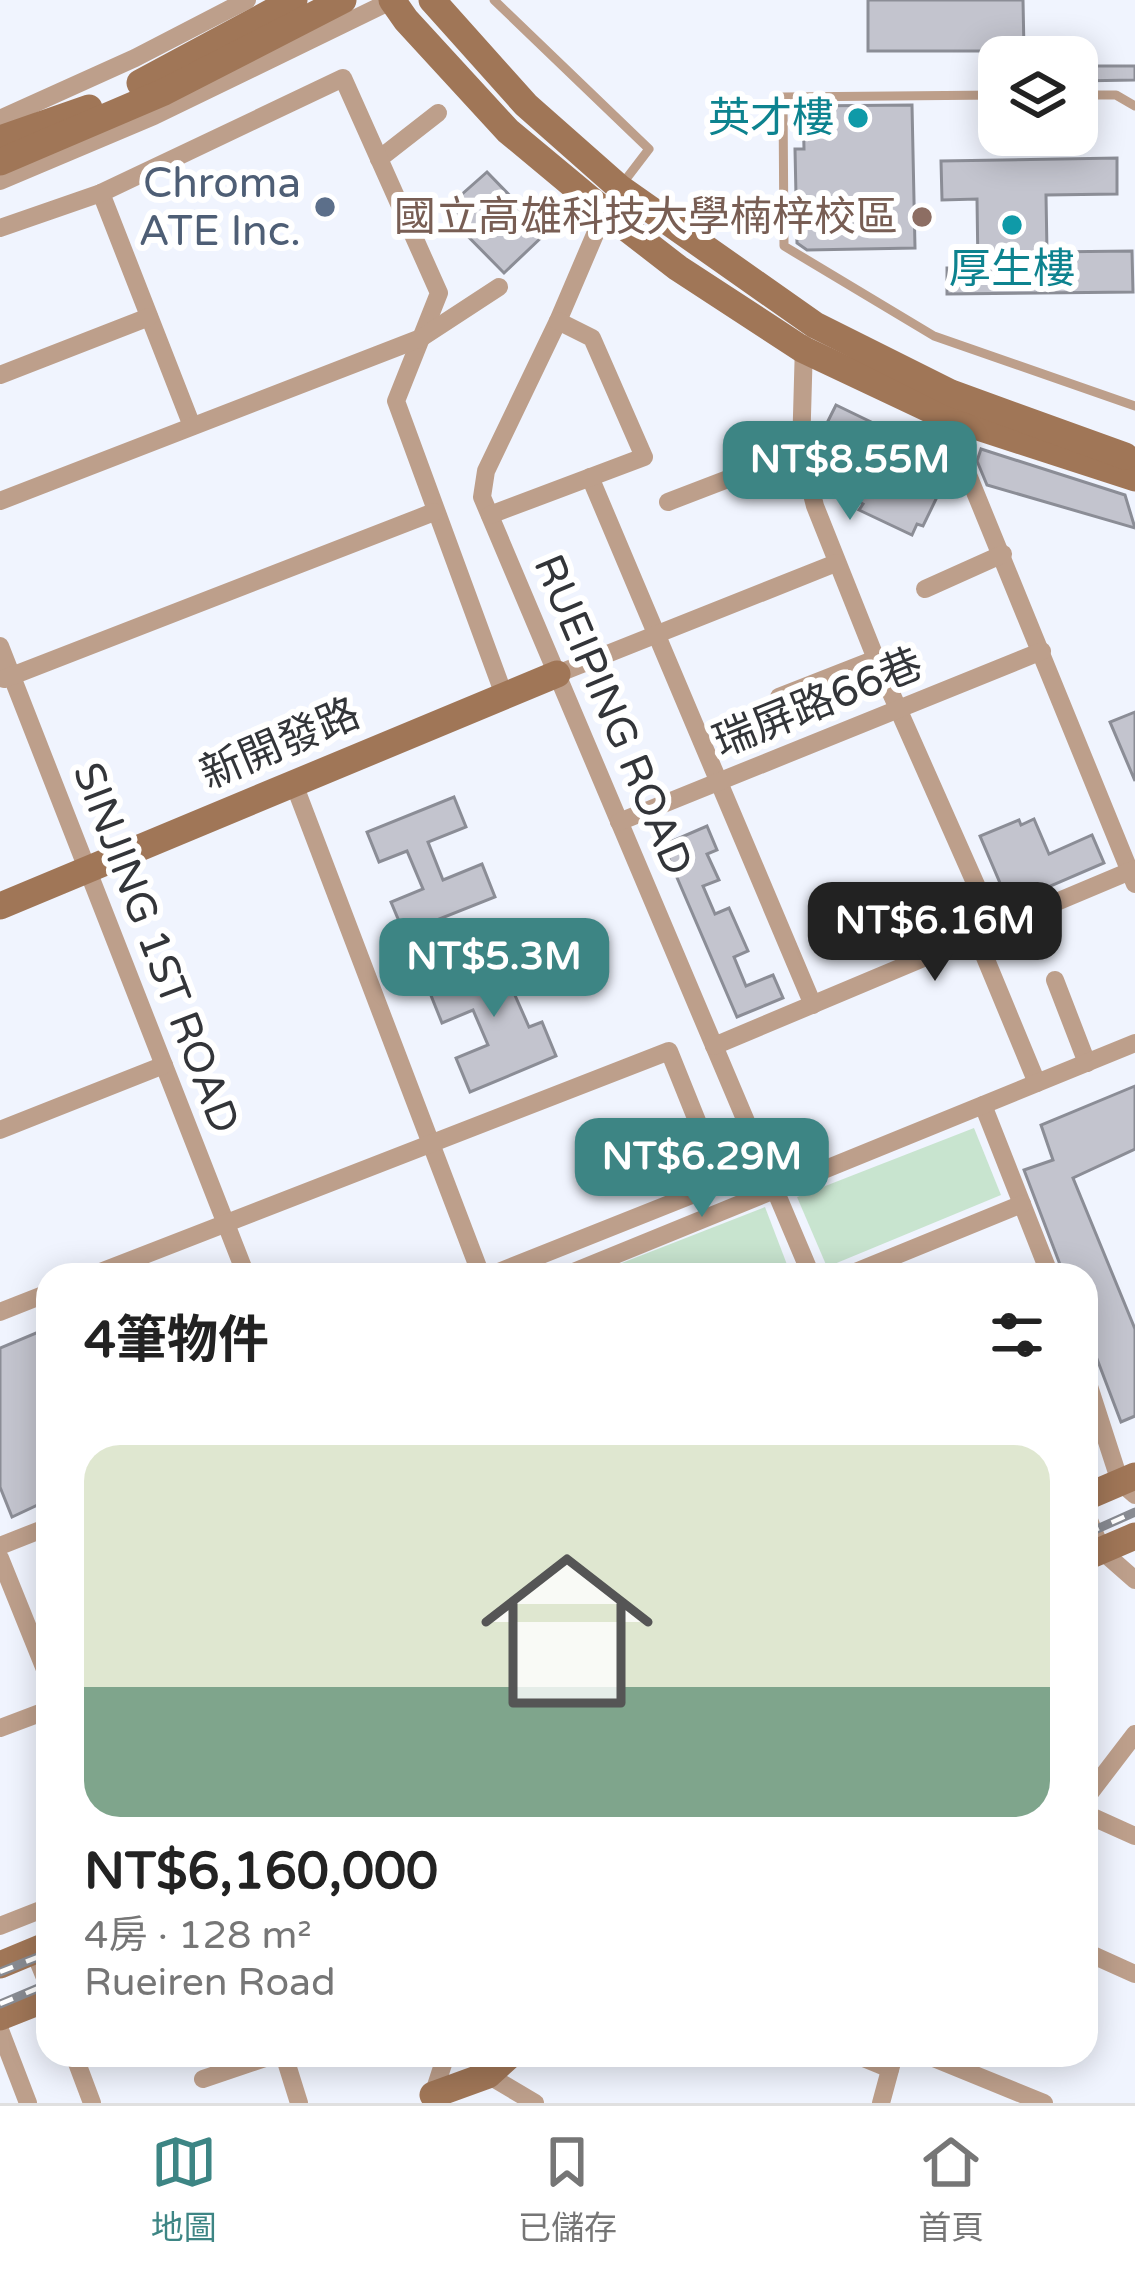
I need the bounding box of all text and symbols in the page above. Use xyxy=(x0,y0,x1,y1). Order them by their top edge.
map controls xyxy=(978,36,1098,156)
button: layers xyxy=(978,36,1098,156)
place label: 英才樓 xyxy=(708,93,834,144)
marker: 英才樓 xyxy=(845,105,871,131)
place label: Chroma ATE Inc. xyxy=(139,158,301,257)
place label: 國立高雄科技大學楠梓校區 xyxy=(394,192,898,243)
marker: Chroma ATE Inc. xyxy=(312,194,338,220)
marker: 國立高雄科技大學楠梓校區 xyxy=(909,204,935,230)
marker: 厚生樓 xyxy=(999,212,1025,238)
place label: 厚生樓 xyxy=(949,244,1075,295)
pin: NT$8.55M xyxy=(726,421,974,523)
text: NT$8.55M xyxy=(750,436,950,483)
street label: RUEIPING ROAD xyxy=(522,547,704,883)
street label: 瑞屏路66巷 xyxy=(706,638,930,768)
street label: 新開發路 xyxy=(193,688,367,800)
street label: SINJING 1ST ROAD xyxy=(62,755,250,1141)
pin: NT$6.16M xyxy=(811,882,1059,984)
text: NT$6.16M xyxy=(835,897,1035,944)
pin: NT$5.3M xyxy=(383,918,605,1020)
text: NT$5.3M xyxy=(406,933,582,980)
pin: NT$6.29M xyxy=(578,1118,826,1220)
text: NT$6.29M xyxy=(602,1133,802,1180)
icon: filters xyxy=(984,1302,1050,1368)
text: 4筆物件 xyxy=(84,1310,269,1372)
icon: home xyxy=(459,1523,675,1739)
text: NT$6,160,000 xyxy=(84,1841,438,1903)
text: 4房 · 128 m² xyxy=(84,1912,312,1959)
text: Rueiren Road xyxy=(84,1959,336,2006)
tab: 地圖 xyxy=(151,2129,217,2249)
tab: 已儲存 xyxy=(518,2129,617,2249)
tab: 首頁 xyxy=(918,2129,984,2249)

